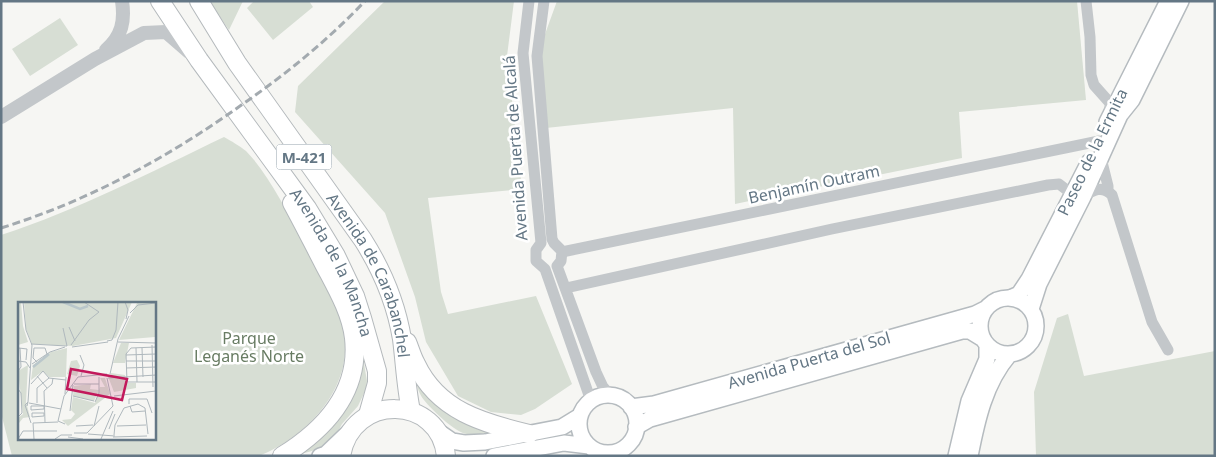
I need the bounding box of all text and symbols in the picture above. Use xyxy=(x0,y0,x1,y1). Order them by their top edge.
street label: Avenida Puerta de Alcalá xyxy=(498,55,532,241)
street label: Paseo de la Ermita xyxy=(1052,85,1132,219)
road number: M-421 xyxy=(276,144,332,170)
street label: Benjamín Outram xyxy=(746,159,882,209)
street label: Avenida de la Mancha xyxy=(285,183,378,339)
street label: Avenida de Carabanchel xyxy=(322,188,415,359)
inset map xyxy=(18,302,155,440)
street label: Avenida Puerta del Sol xyxy=(725,326,893,394)
park label: Parque Leganés Norte xyxy=(194,327,304,367)

